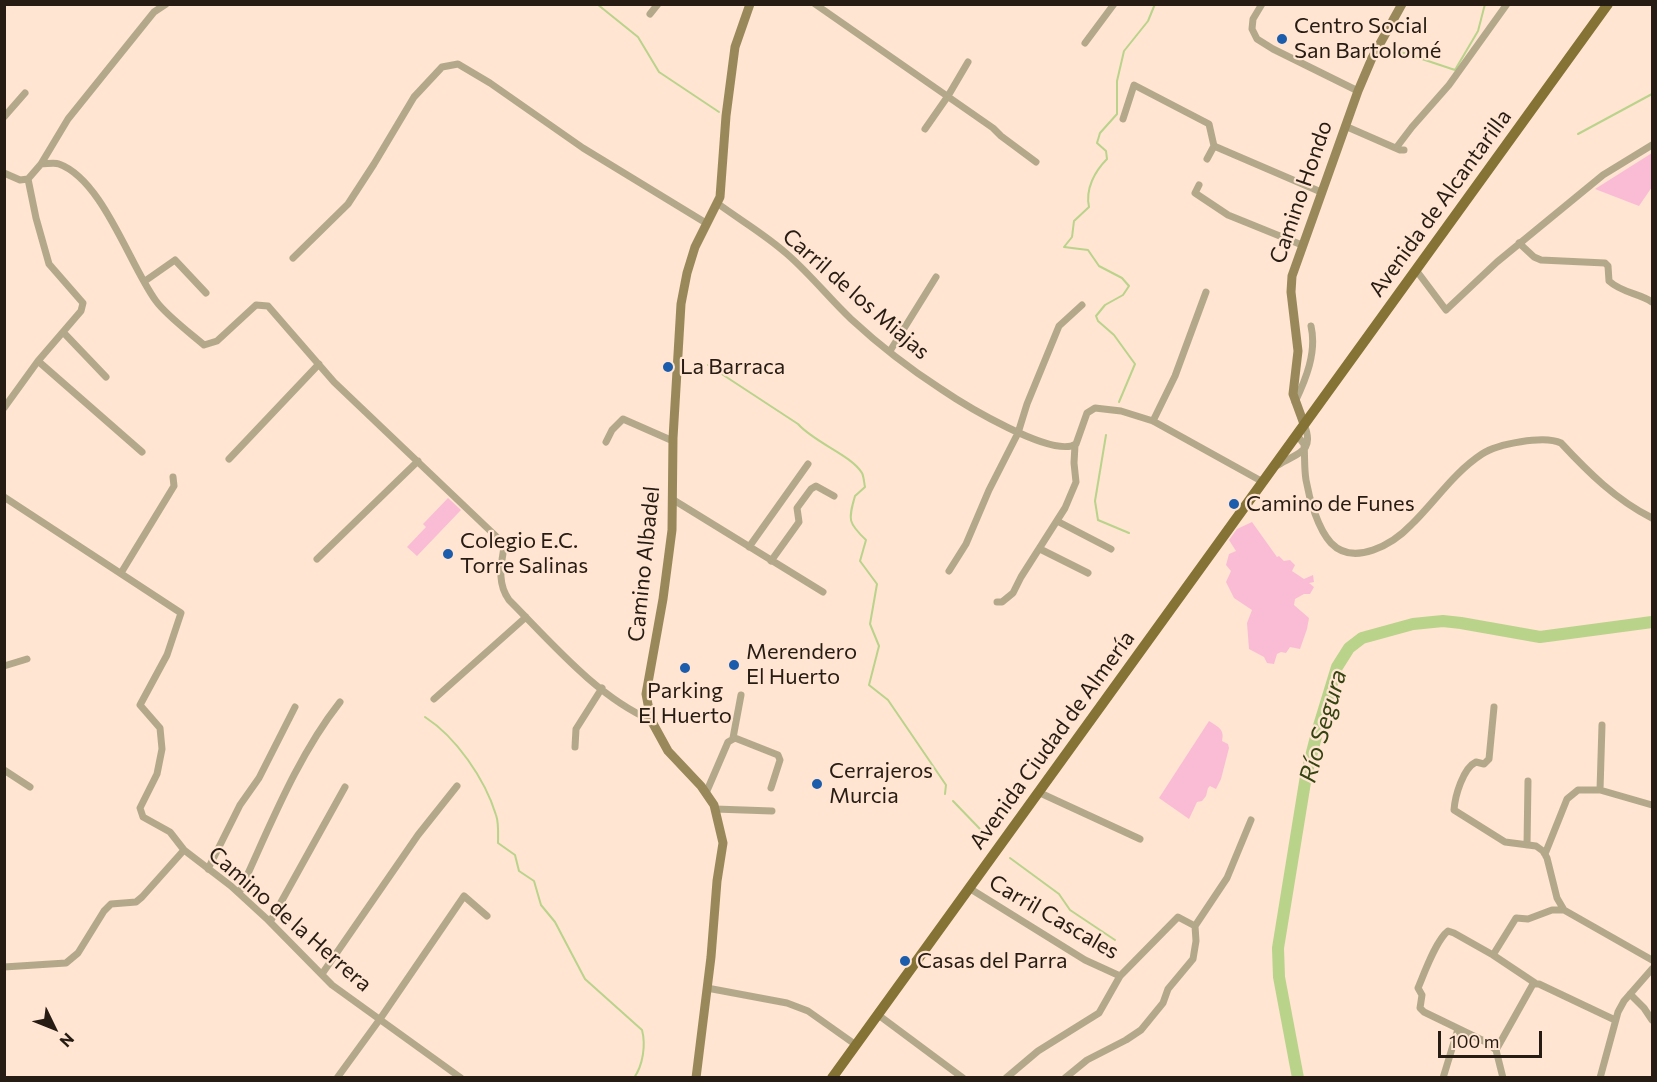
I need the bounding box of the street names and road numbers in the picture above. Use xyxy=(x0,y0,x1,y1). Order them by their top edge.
street label: Avenida de Alcantarilla xyxy=(1363,104,1517,302)
street label: Camino Hondo xyxy=(1264,117,1338,267)
street label: Carril de los Miajas xyxy=(777,223,935,365)
street label: Camino Albadel xyxy=(623,485,665,643)
street label: Avenida Ciudad de Almería xyxy=(964,626,1140,854)
street label: Camino de la Herrera xyxy=(203,841,377,997)
street label: Carril Cascales xyxy=(984,869,1124,965)

